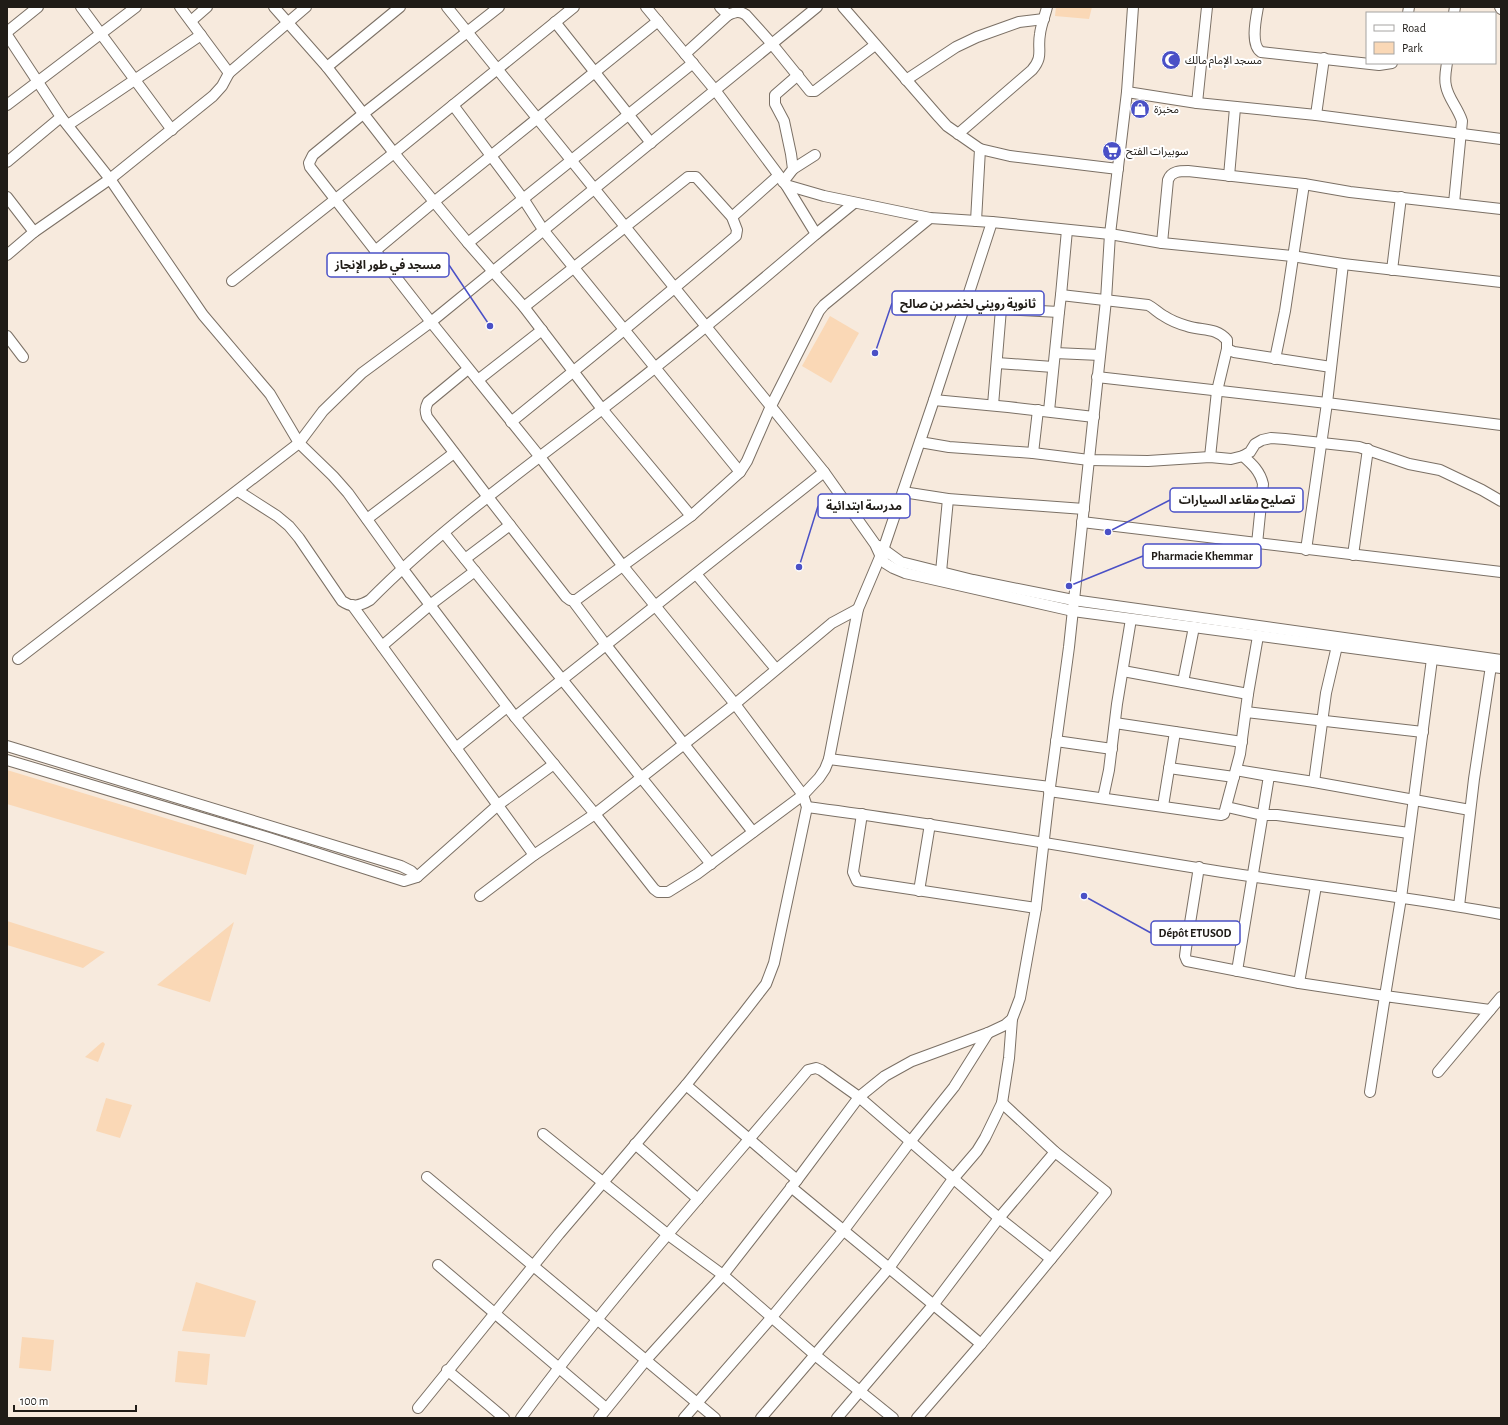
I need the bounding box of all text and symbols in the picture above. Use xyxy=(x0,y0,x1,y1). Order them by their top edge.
legend xyxy=(1366,12,1496,64)
text: Road xyxy=(1402,22,1426,34)
text: Park xyxy=(1402,42,1423,54)
mosque icon: مسجد الإمام مالك xyxy=(1160,49,1182,71)
place label: مسجد الإمام مالك xyxy=(1185,55,1262,68)
shop icon: مخبزة xyxy=(1129,98,1151,120)
place label: مخبزة xyxy=(1154,104,1179,116)
supermarket icon: سوبيرات الفتح xyxy=(1101,140,1123,162)
place label: سوبيرات الفتح xyxy=(1126,146,1189,159)
callout: مسجد في طور الإنجاز xyxy=(327,253,449,277)
text: مسجد في طور الإنجاز xyxy=(334,258,441,275)
callout: ثانوية رويني لخضر بن صالح xyxy=(892,291,1044,315)
text: ثانوية رويني لخضر بن صالح xyxy=(900,297,1036,314)
callout: تصليح مقاعد السيارات xyxy=(1170,488,1303,512)
callout: مدرسة ابتدائية xyxy=(818,494,910,518)
text: تصليح مقاعد السيارات xyxy=(1179,494,1296,509)
text: مدرسة ابتدائية xyxy=(826,499,902,513)
callout: Pharmacie Khemmar xyxy=(1143,544,1261,568)
text: Pharmacie Khemmar xyxy=(1151,550,1254,562)
callout: Dépôt ETUSOD xyxy=(1151,921,1240,945)
text: Dépôt ETUSOD xyxy=(1159,927,1232,939)
scale bar xyxy=(14,1387,136,1413)
text: 100 m xyxy=(20,1395,48,1407)

